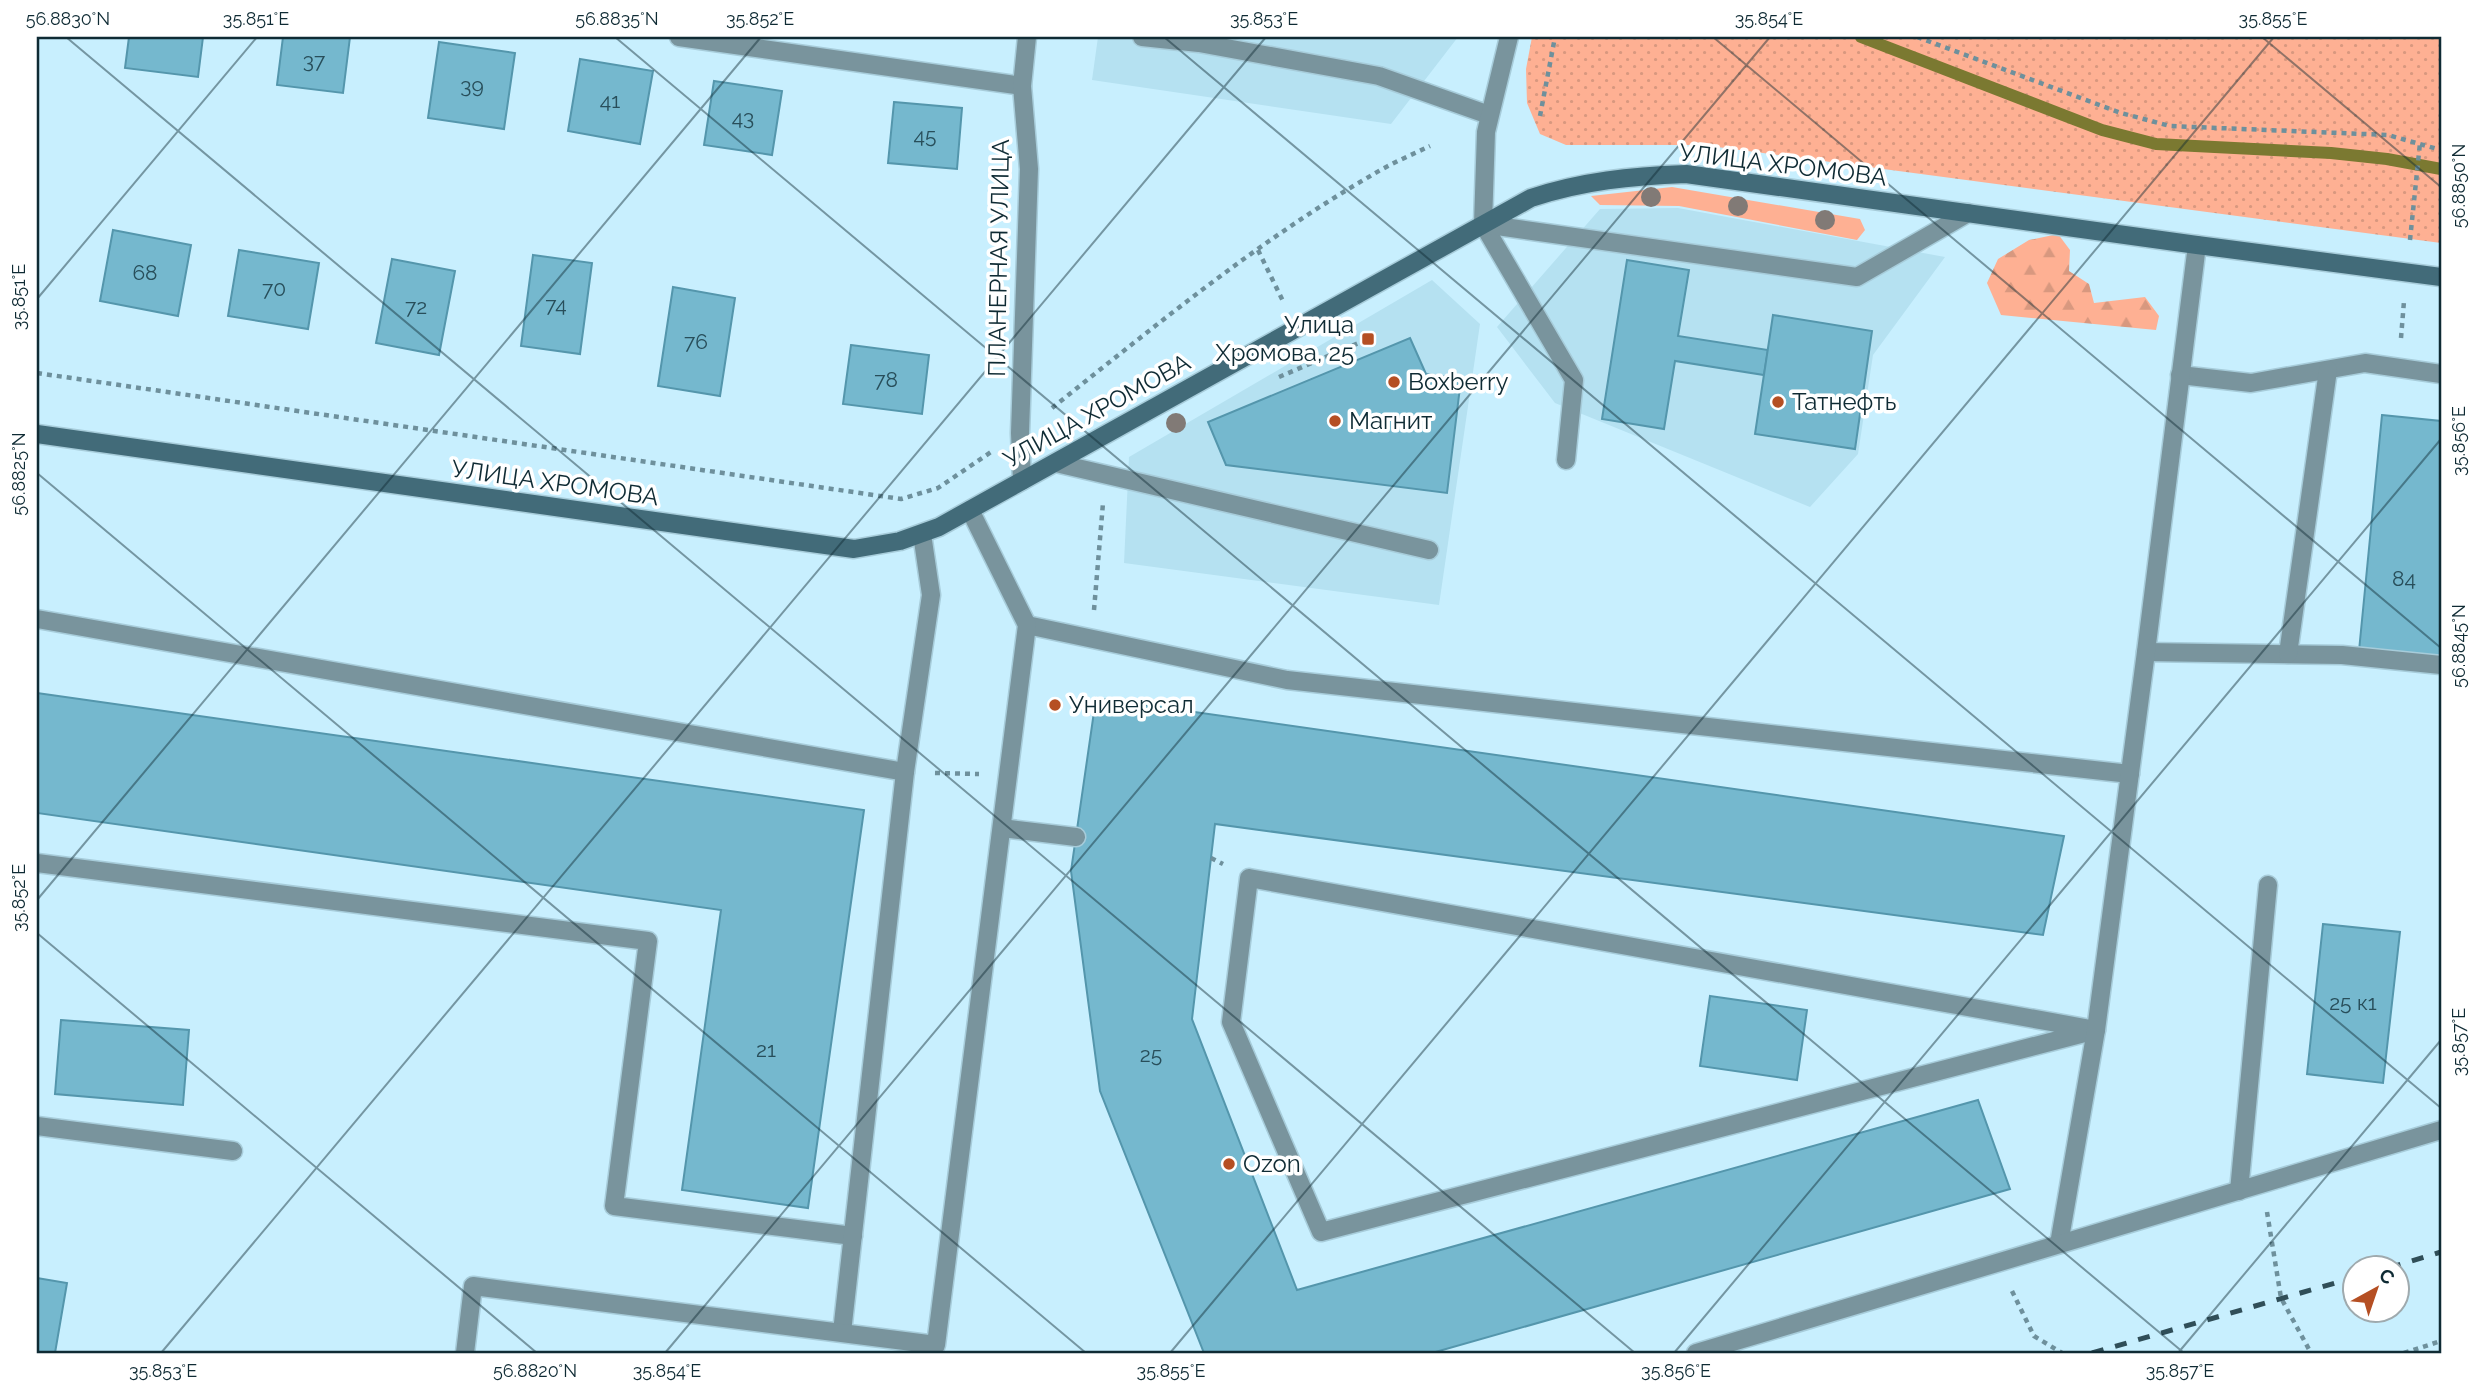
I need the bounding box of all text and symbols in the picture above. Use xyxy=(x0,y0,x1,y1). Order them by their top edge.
text: 56.8830°N xyxy=(26,8,110,29)
text: 35.851°E xyxy=(223,8,289,29)
text: 56.8835°N xyxy=(575,8,659,29)
text: 35.852°E xyxy=(726,8,794,29)
text: 35.853°E xyxy=(1230,8,1298,29)
text: 35.854°E xyxy=(1735,8,1803,29)
text: 35.855°E xyxy=(2239,8,2307,29)
house number: 37 xyxy=(303,48,326,73)
house number: 39 xyxy=(460,73,484,98)
house number: 41 xyxy=(600,88,620,113)
house number: 43 xyxy=(732,105,754,130)
house number: 45 xyxy=(914,123,936,148)
street label: УЛИЦА ХРОМОВА xyxy=(1678,137,1888,192)
street label: ПЛАНЕРНАЯ УЛИЦА xyxy=(982,139,1015,377)
text: 56.8850°N xyxy=(2448,144,2469,228)
house number: 68 xyxy=(132,260,158,285)
text: 35.851°E xyxy=(8,264,29,330)
house number: 70 xyxy=(262,276,286,301)
house number: 74 xyxy=(545,292,567,317)
house number: 72 xyxy=(405,294,427,319)
place label: Улица Хромова, 25 xyxy=(1216,310,1354,367)
house number: 76 xyxy=(684,329,708,354)
marker: Улица Хромова, 25 xyxy=(1360,331,1376,347)
street label: УЛИЦА ХРОМОВА xyxy=(998,347,1195,474)
house number: 78 xyxy=(874,367,898,392)
place label: Boxberry xyxy=(1408,367,1509,396)
marker: Boxberry xyxy=(1386,374,1402,390)
place label: Татнефть xyxy=(1792,387,1896,416)
marker: Татнефть xyxy=(1770,394,1786,410)
place label: Магнит xyxy=(1349,406,1433,435)
text: 35.856°E xyxy=(2448,406,2469,476)
marker: Магнит xyxy=(1327,413,1343,429)
text: 56.8825°N xyxy=(8,432,29,516)
street label: УЛИЦА ХРОМОВА xyxy=(450,454,660,511)
house number: 84 xyxy=(2392,566,2416,591)
text: 56.8845°N xyxy=(2448,604,2469,688)
place label: Универсал xyxy=(1069,690,1194,719)
marker: Универсал xyxy=(1047,697,1063,713)
text: 35.852°E xyxy=(8,864,29,932)
house number: 25 к1 xyxy=(2329,990,2377,1015)
text: 35.857°E xyxy=(2448,1008,2469,1076)
house number: 21 xyxy=(756,1037,776,1062)
house number: 25 xyxy=(1140,1042,1162,1067)
place label: Ozon xyxy=(1243,1149,1301,1178)
marker: Ozon xyxy=(1221,1156,1237,1172)
north arrow xyxy=(2342,1254,2412,1324)
text: С xyxy=(2375,1263,2399,1289)
text: 35.853°E xyxy=(129,1360,197,1381)
text: 56.8820°N xyxy=(493,1360,577,1381)
text: 35.854°E xyxy=(633,1360,701,1381)
text: 35.855°E xyxy=(1137,1360,1205,1381)
text: 35.856°E xyxy=(1641,1360,1711,1381)
text: 35.857°E xyxy=(2146,1360,2214,1381)

